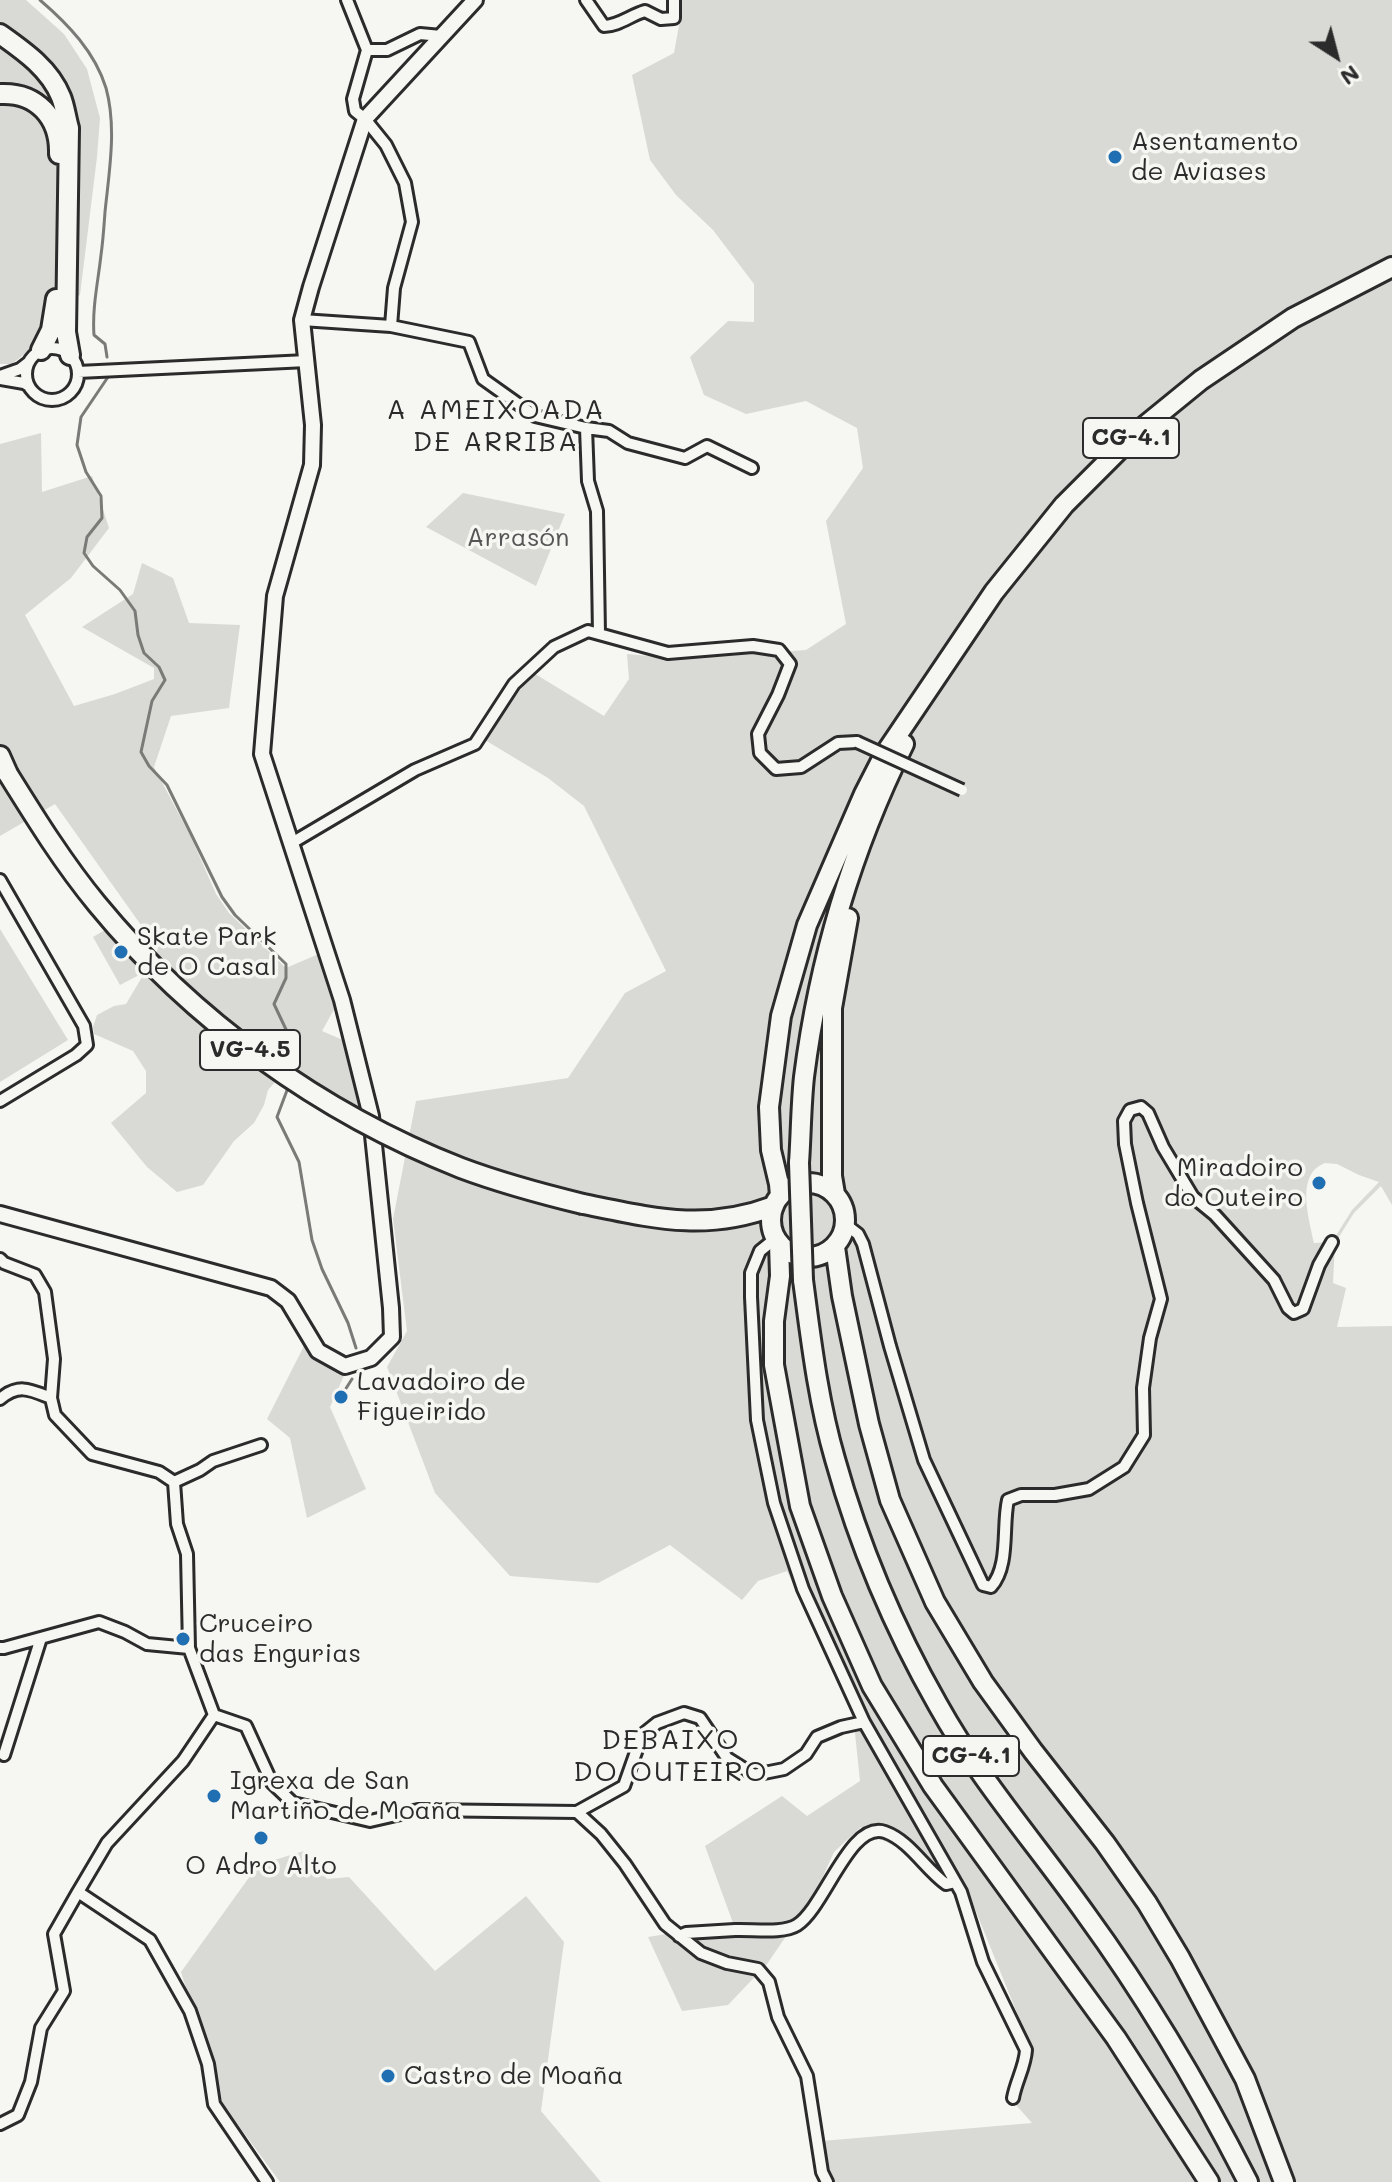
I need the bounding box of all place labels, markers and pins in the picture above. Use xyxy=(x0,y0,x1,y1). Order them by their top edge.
place label: Asentamento de Aviases xyxy=(1131,126,1298,188)
marker: Asentamento de Aviases xyxy=(1106,148,1124,166)
place label: Skate Park de O Casal xyxy=(137,921,277,982)
marker: Skate Park de O Casal xyxy=(112,943,130,961)
place label: Miradoiro do Outeiro xyxy=(1164,1152,1303,1214)
marker: Miradoiro do Outeiro xyxy=(1310,1174,1328,1192)
place label: Lavadoiro de Figueirido xyxy=(357,1366,526,1428)
marker: Lavadoiro de Figueirido xyxy=(332,1388,350,1406)
place label: Cruceiro das Engurias xyxy=(199,1608,361,1670)
marker: Cruceiro das Engurias xyxy=(174,1630,192,1648)
place label: Igrexa de San Martiño de Moaña xyxy=(230,1765,461,1826)
marker: Igrexa de San Martiño de Moaña xyxy=(205,1787,223,1805)
marker: O Adro Alto xyxy=(252,1829,270,1847)
place label: O Adro Alto xyxy=(185,1850,337,1882)
place label: Castro de Moaña xyxy=(404,2060,623,2092)
marker: Castro de Moaña xyxy=(379,2067,397,2085)

